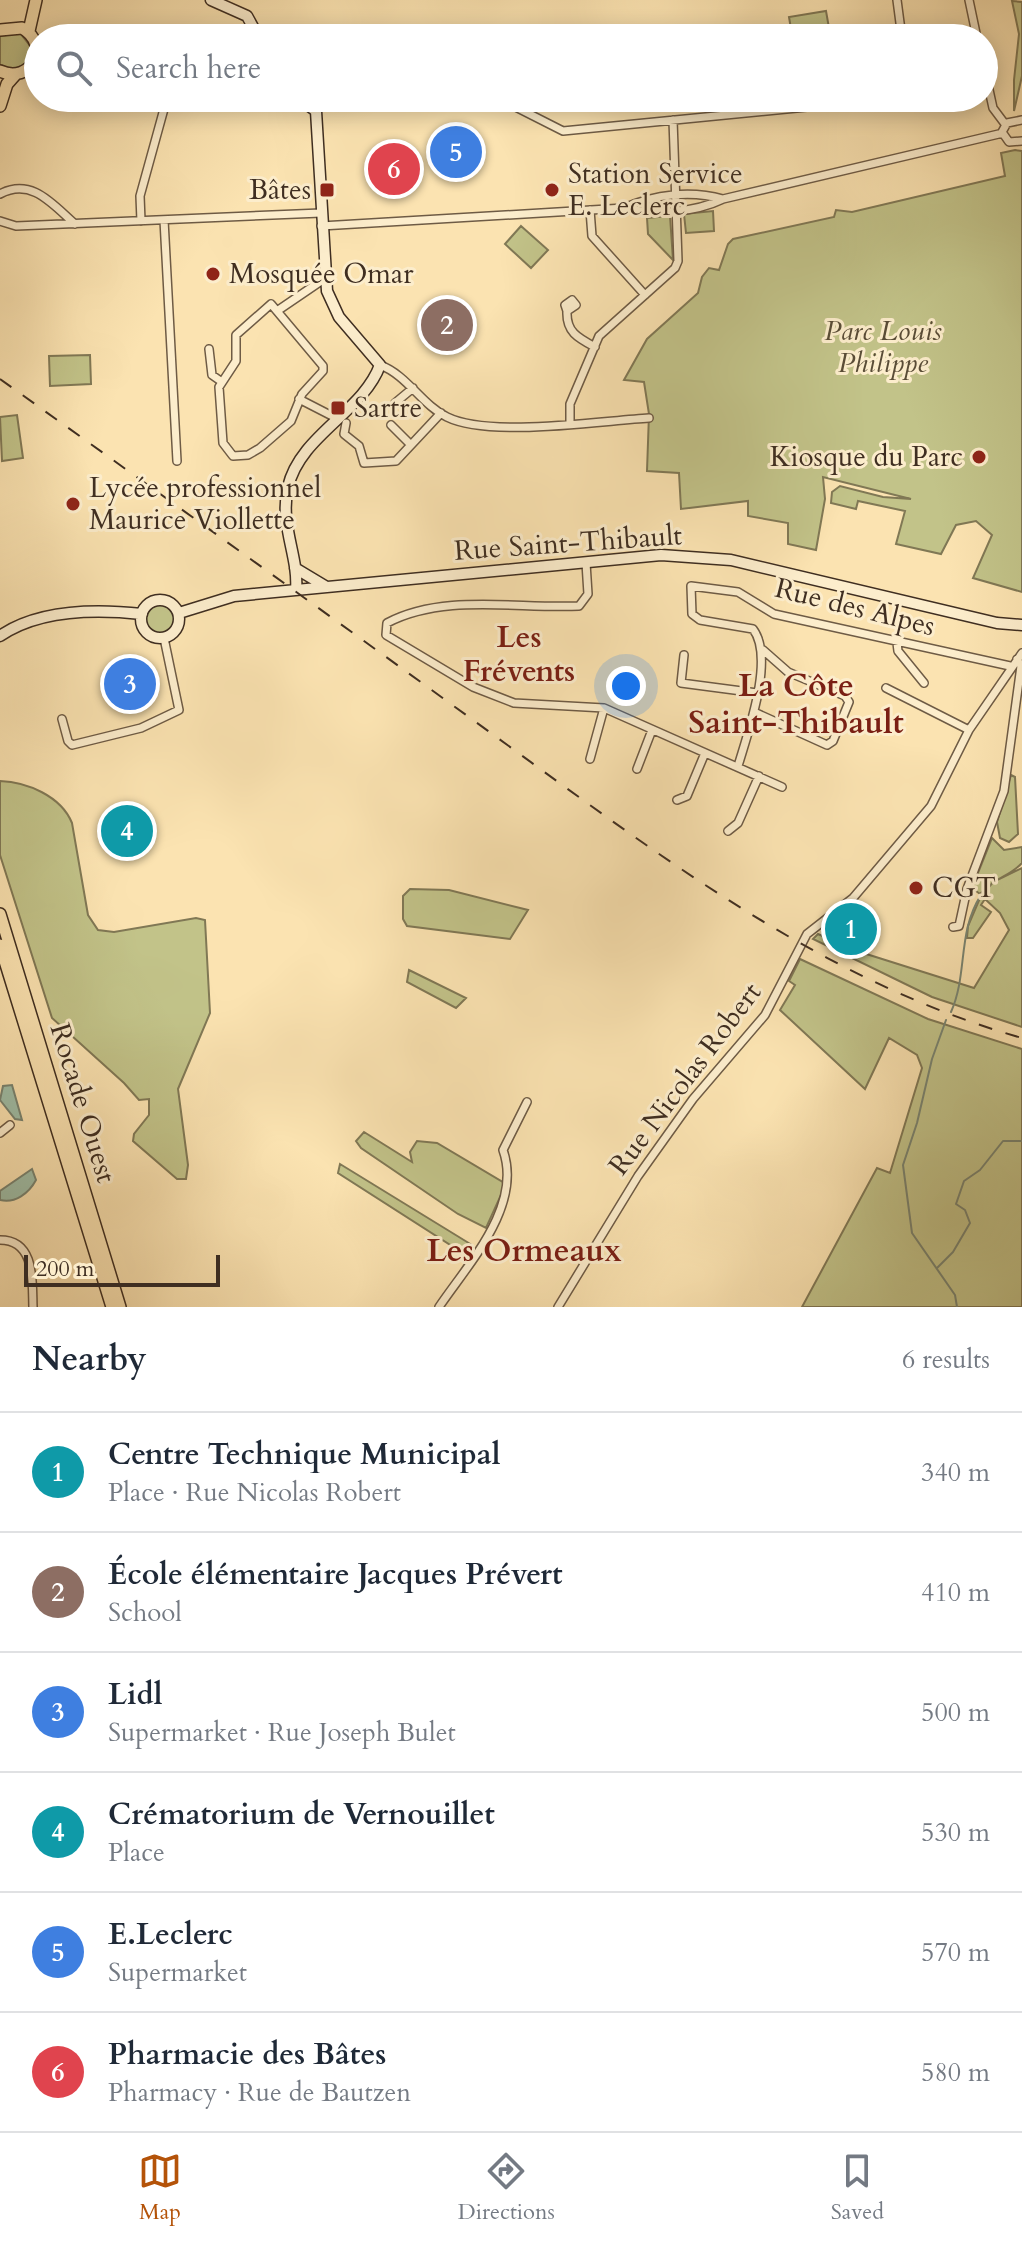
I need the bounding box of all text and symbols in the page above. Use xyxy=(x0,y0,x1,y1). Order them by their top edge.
search box xyxy=(24,24,998,112)
icon: search xyxy=(52,46,96,90)
text: Search here xyxy=(116,48,261,89)
pin: 5 xyxy=(430,122,482,182)
pin: 6 xyxy=(368,139,420,199)
place label: Station Service E. Leclerc xyxy=(568,155,743,225)
place label: Bâtes xyxy=(249,171,311,209)
marker: Bâtes xyxy=(318,181,336,199)
marker: Station Service E. Leclerc xyxy=(543,181,561,199)
place label: Mosquée Omar xyxy=(229,255,414,293)
marker: Mosquée Omar xyxy=(204,265,222,283)
pin: 2 xyxy=(421,295,473,355)
park label: Parc Louis Philippe xyxy=(824,312,942,382)
place label: Sartre xyxy=(354,389,422,427)
marker: Sartre xyxy=(329,399,347,417)
place label: Kiosque du Parc xyxy=(770,438,963,476)
marker: Kiosque du Parc xyxy=(970,448,988,466)
place label: Lycée professionnel Maurice Viollette xyxy=(89,469,321,539)
marker: Lycée professionnel Maurice Viollette xyxy=(64,495,82,513)
street label: Rue Saint-Thibault xyxy=(453,516,683,570)
street label: Rue des Alpes xyxy=(771,569,939,645)
district label: Les Frévents xyxy=(463,617,575,692)
pin: 3 xyxy=(104,654,156,714)
district label: La Côte Saint-Thibault xyxy=(688,664,904,745)
your location xyxy=(606,666,646,706)
pin: 4 xyxy=(101,801,153,861)
place label: CGT xyxy=(932,869,996,907)
marker: CGT xyxy=(907,879,925,897)
pin: 1 xyxy=(825,899,877,959)
street label: Rue Nicolas Robert xyxy=(600,975,770,1183)
street label: Rocade Ouest xyxy=(41,1019,125,1188)
district label: Les Ormeaux xyxy=(426,1229,622,1273)
scale bar xyxy=(24,1251,220,1287)
text: 200 m xyxy=(36,1254,94,1284)
text: Nearby xyxy=(32,1336,147,1382)
text: 6 results xyxy=(902,1342,990,1377)
text: Centre Technique Municipal xyxy=(108,1434,501,1475)
text: 1 xyxy=(51,1455,65,1490)
text: 340 m xyxy=(921,1455,990,1490)
text: Place · Rue Nicolas Robert xyxy=(108,1475,401,1510)
text: École élémentaire Jacques Prévert xyxy=(108,1554,563,1595)
text: 2 xyxy=(51,1575,65,1610)
text: 410 m xyxy=(921,1575,990,1610)
text: School xyxy=(108,1595,182,1630)
text: Lidl xyxy=(108,1674,162,1715)
text: 3 xyxy=(51,1695,65,1730)
text: 500 m xyxy=(921,1695,990,1730)
text: Supermarket · Rue Joseph Bulet xyxy=(108,1715,456,1750)
text: Crématorium de Vernouillet xyxy=(108,1794,495,1835)
text: 4 xyxy=(51,1815,65,1850)
text: 530 m xyxy=(921,1815,990,1850)
text: Place xyxy=(108,1835,165,1870)
text: E.Leclerc xyxy=(108,1914,233,1955)
text: 5 xyxy=(51,1935,65,1970)
text: 570 m xyxy=(921,1935,990,1970)
text: Supermarket xyxy=(108,1955,247,1990)
text: Pharmacie des Bâtes xyxy=(108,2034,386,2075)
text: 6 xyxy=(51,2055,65,2090)
text: 580 m xyxy=(921,2055,990,2090)
text: Pharmacy · Rue de Bautzen xyxy=(108,2075,411,2110)
tab: Map xyxy=(138,2149,182,2227)
tab: Directions xyxy=(458,2149,555,2227)
tab: Saved xyxy=(831,2149,884,2227)

